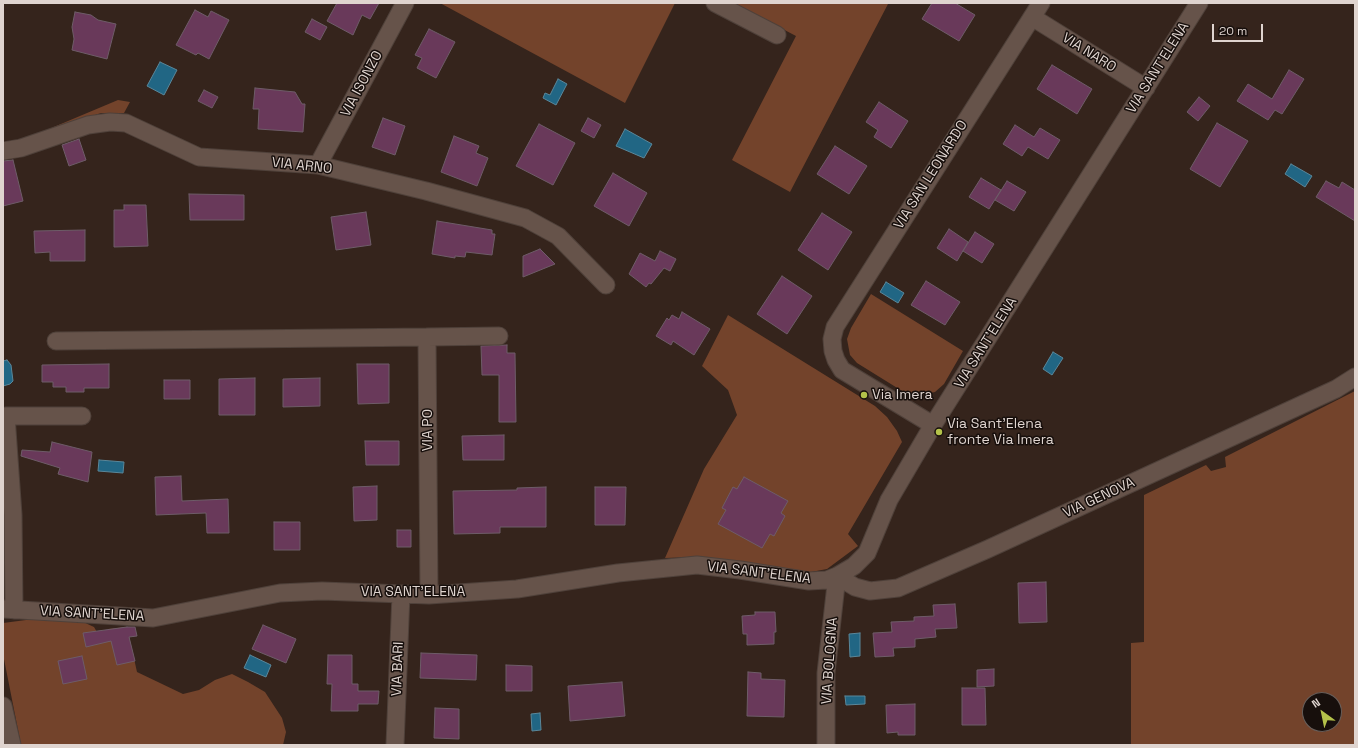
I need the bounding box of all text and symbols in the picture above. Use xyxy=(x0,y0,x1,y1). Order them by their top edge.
scale bar xyxy=(1214,16,1265,42)
street label: VIA SANT'ELENA xyxy=(1123,19,1193,117)
text: 20 m xyxy=(1219,23,1247,39)
street label: VIA NARO xyxy=(1059,30,1119,76)
street label: VIA ISONZO xyxy=(338,48,386,120)
street label: VIA SAN LEONARDO xyxy=(891,117,971,233)
street label: VIA ARNO xyxy=(271,154,333,178)
street label: VIA SANT'ELENA xyxy=(951,294,1021,392)
place label: Via Imera xyxy=(872,387,933,403)
marker: Via Imera xyxy=(859,390,869,400)
street label: VIA PO xyxy=(420,409,436,451)
place label: Via Sant'Elena fronte Via Imera xyxy=(947,416,1054,448)
marker: Via Sant'Elena fronte Via Imera xyxy=(934,427,944,437)
street label: VIA GENOVA xyxy=(1061,474,1137,522)
street label: VIA SANT'ELENA xyxy=(706,558,812,588)
street label: VIA SANT'ELENA xyxy=(361,584,465,600)
street label: VIA SANT'ELENA xyxy=(39,603,145,625)
street label: VIA BOLOGNA xyxy=(819,617,841,705)
street label: VIA BARI xyxy=(389,641,407,697)
north arrow xyxy=(1302,692,1342,732)
text: N xyxy=(1309,695,1323,711)

